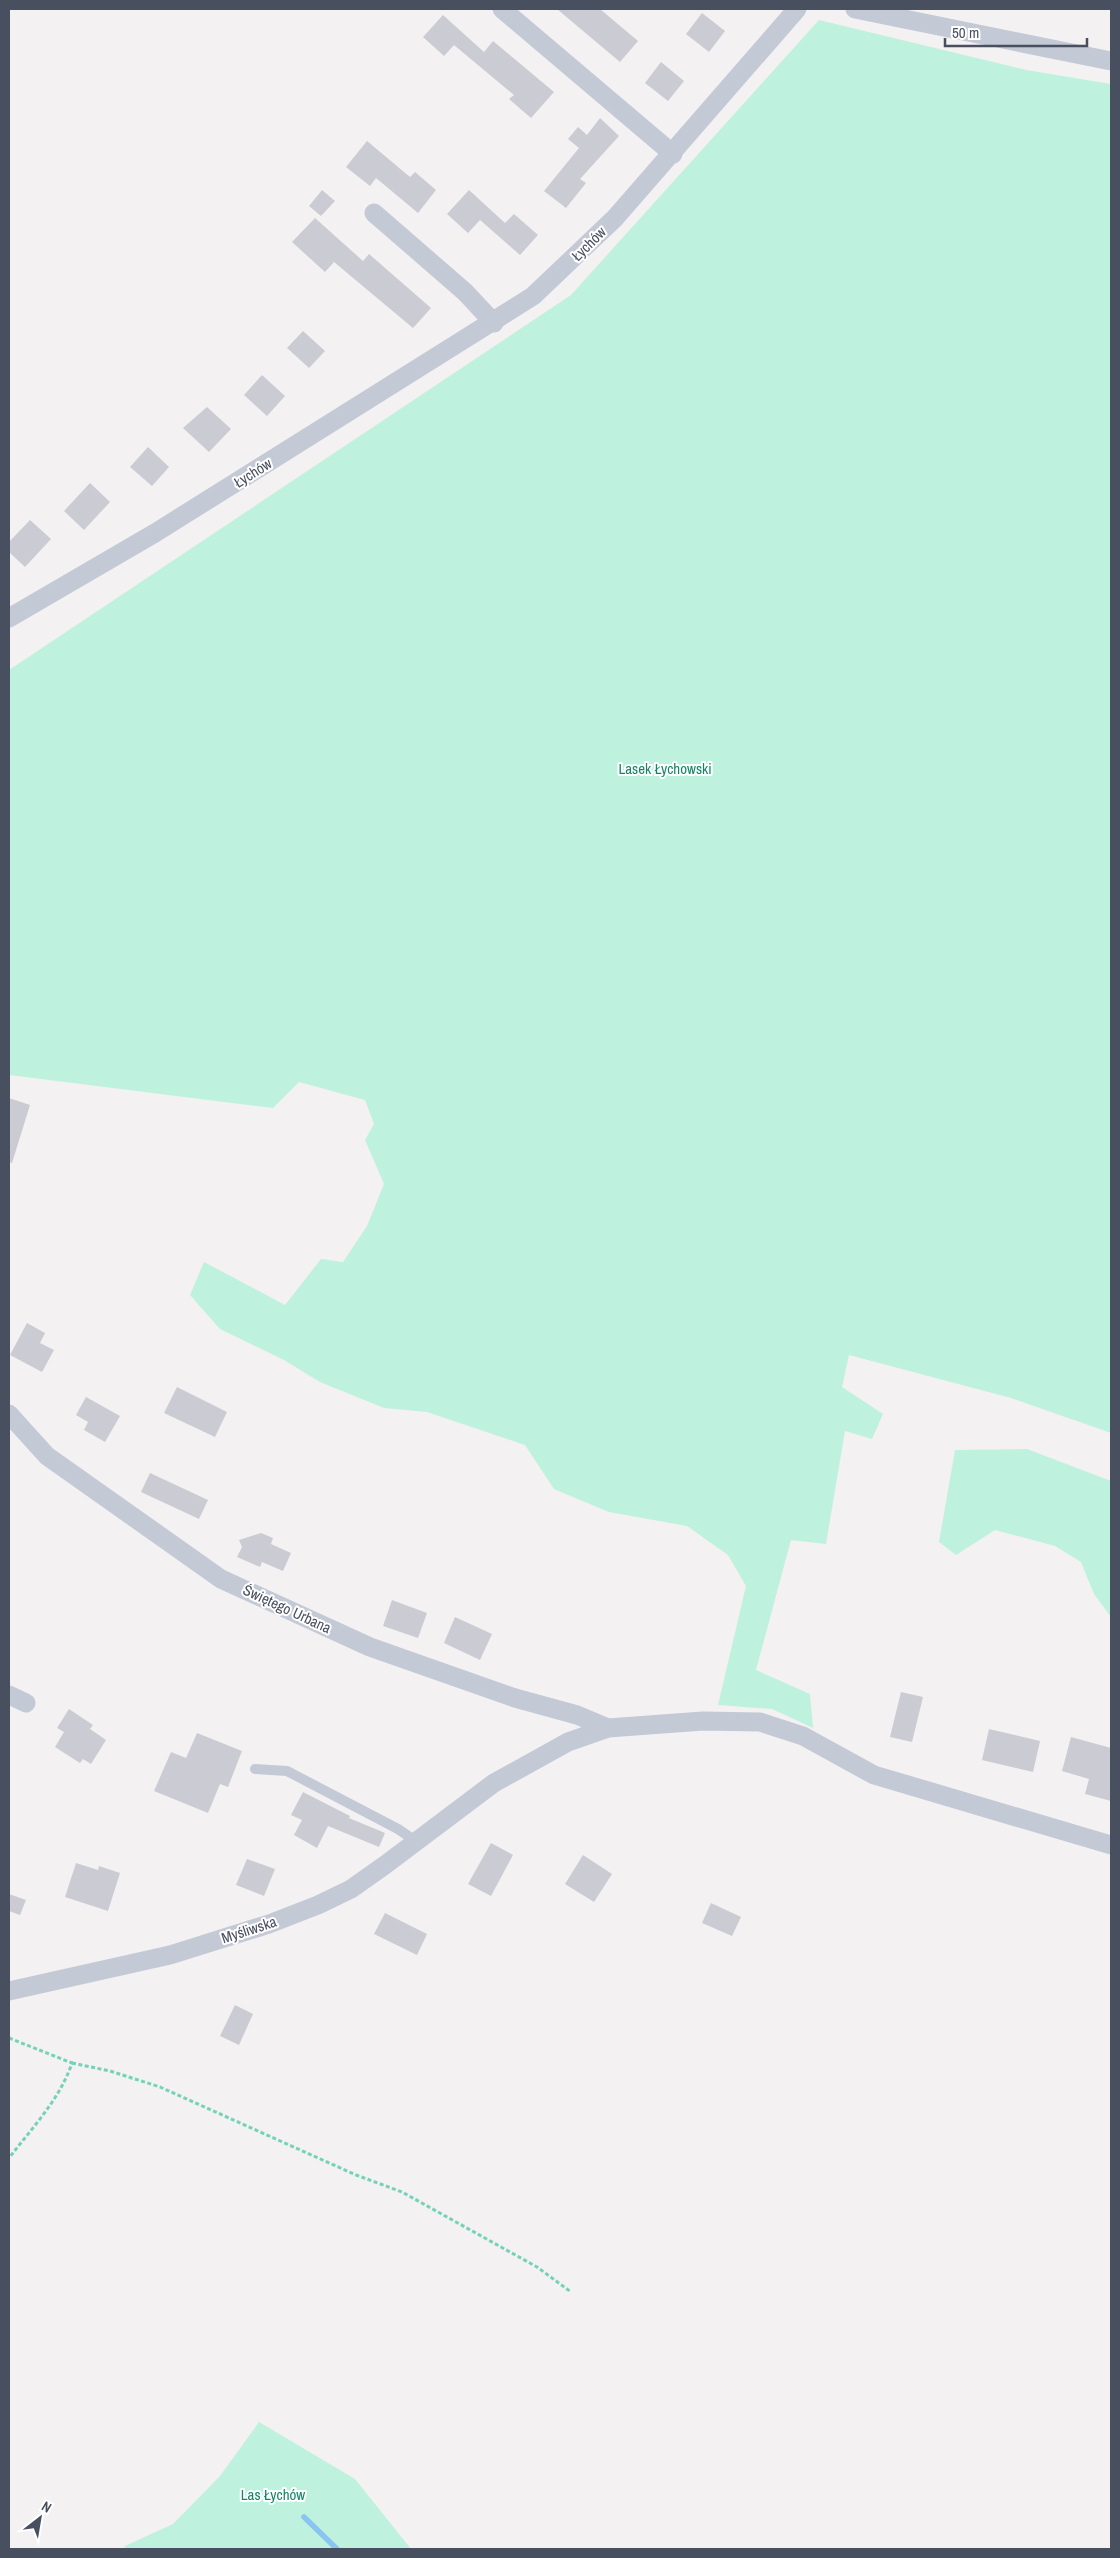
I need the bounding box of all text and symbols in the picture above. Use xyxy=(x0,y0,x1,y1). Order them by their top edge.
scale bar xyxy=(945,15,1088,47)
text: 50 m xyxy=(952,22,979,43)
street label: Łychów xyxy=(567,222,611,266)
street label: Łychów xyxy=(230,453,276,492)
park label: Lasek Łychowski xyxy=(618,758,712,779)
street label: Świętego Urbana xyxy=(240,1579,335,1638)
street label: Myśliwska xyxy=(219,1911,279,1948)
park label: Las Łychów xyxy=(241,2484,305,2505)
north arrow xyxy=(15,2493,65,2543)
text: N xyxy=(39,2497,55,2517)

